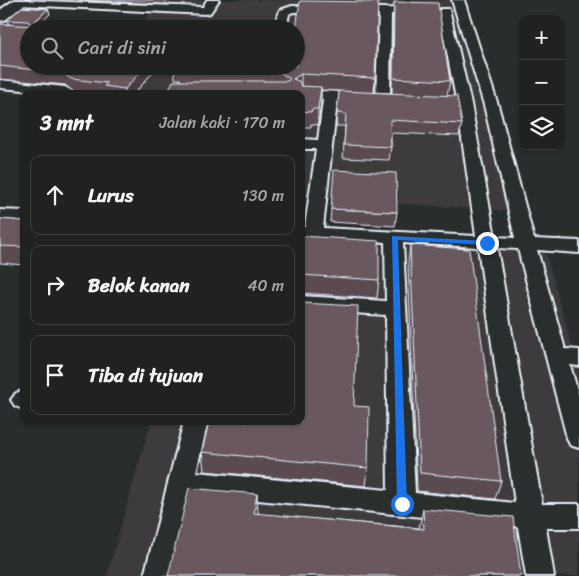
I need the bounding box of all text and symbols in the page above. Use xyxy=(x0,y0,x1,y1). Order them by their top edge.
map controls xyxy=(519,15,564,150)
button: + xyxy=(519,15,564,60)
search box xyxy=(20,20,305,75)
text: Cari di sini xyxy=(78,31,166,64)
icon: search xyxy=(38,34,66,62)
button: − xyxy=(519,60,564,105)
text: 3 mnt xyxy=(40,104,93,142)
button: layers xyxy=(519,105,564,150)
text: Jalan kaki · 170 m xyxy=(159,108,285,137)
text: Lurus xyxy=(88,179,134,212)
icon: ahead xyxy=(41,181,69,209)
text: 130 m xyxy=(242,181,284,210)
route end xyxy=(476,232,499,255)
text: Belok kanan xyxy=(88,269,190,302)
icon: right xyxy=(41,271,69,299)
text: 40 m xyxy=(247,271,284,300)
text: Tiba di tujuan xyxy=(88,359,203,392)
icon: arrive xyxy=(41,361,69,389)
route start xyxy=(391,493,414,516)

